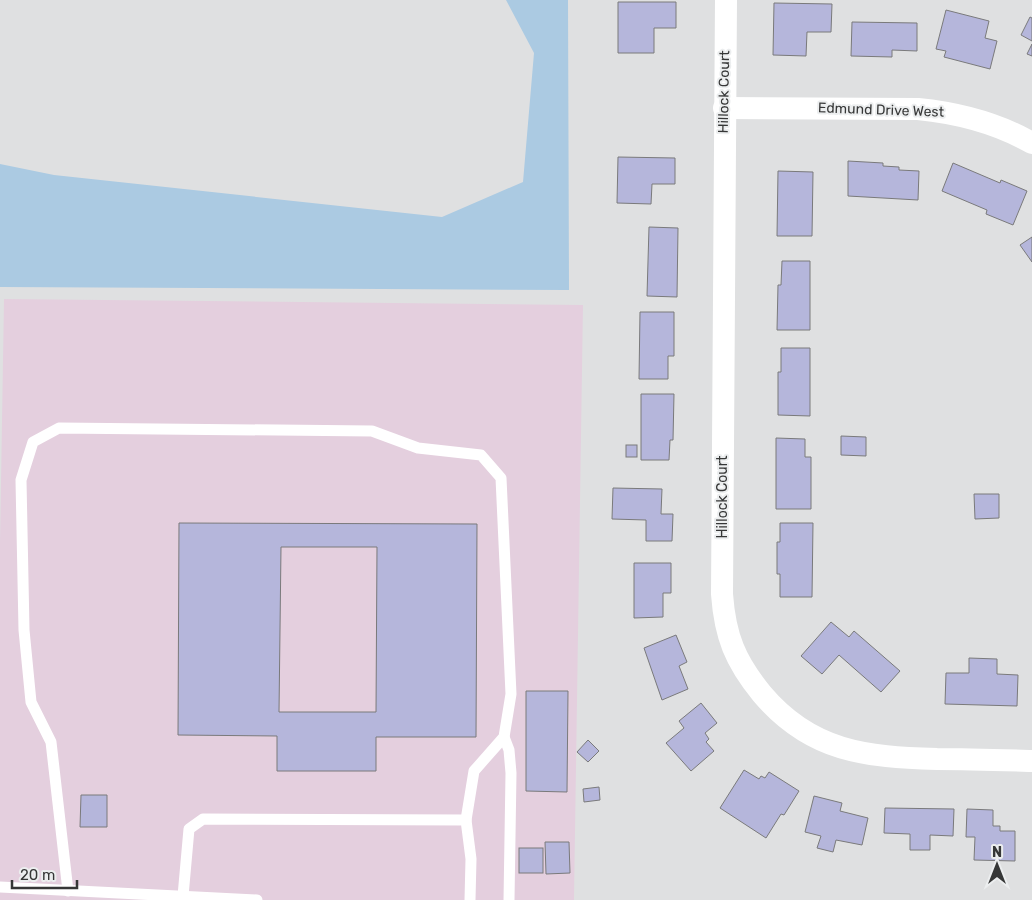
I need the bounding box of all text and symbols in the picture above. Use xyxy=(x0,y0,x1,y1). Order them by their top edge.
street label: Hillock Court xyxy=(715,50,733,134)
street label: Edmund Drive West xyxy=(818,99,945,121)
street label: Hillock Court xyxy=(714,455,731,539)
north arrow xyxy=(972,840,1022,890)
text: N xyxy=(992,844,1002,861)
scale bar xyxy=(12,858,78,890)
text: 20 m xyxy=(20,866,55,884)

